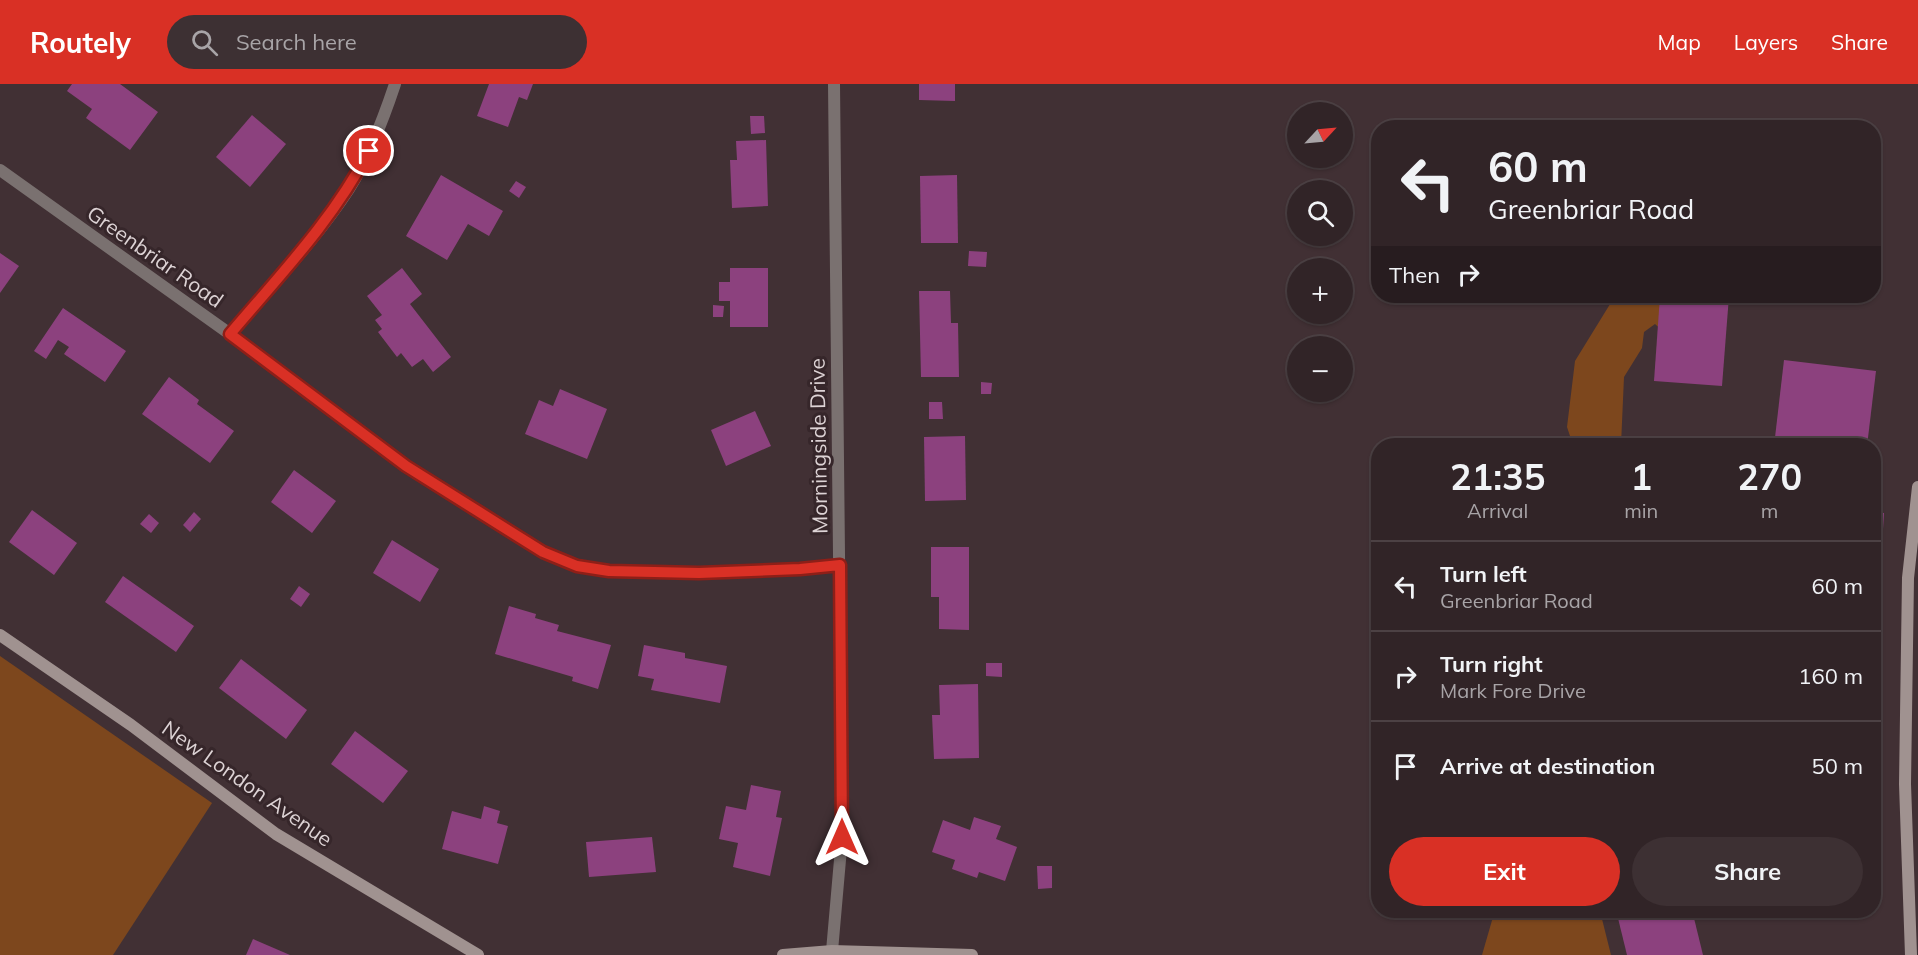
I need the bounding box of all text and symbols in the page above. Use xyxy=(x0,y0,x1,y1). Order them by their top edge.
search box xyxy=(167,15,587,69)
text: Routely xyxy=(30,25,131,60)
icon: search xyxy=(188,26,221,59)
text: Search here xyxy=(236,28,357,56)
text: Map xyxy=(1658,29,1701,55)
text: Layers xyxy=(1734,29,1798,55)
text: Share xyxy=(1831,29,1888,55)
north arrow xyxy=(1287,102,1353,168)
map controls xyxy=(1287,102,1353,402)
pin xyxy=(343,125,394,176)
icon: arrive xyxy=(352,134,385,167)
text: 60 m xyxy=(1488,140,1588,193)
icon: left xyxy=(1389,144,1467,222)
button: search xyxy=(1287,180,1353,246)
text: Greenbriar Road xyxy=(1488,192,1694,226)
street label: Greenbriar Road xyxy=(82,200,229,313)
button: + xyxy=(1287,258,1353,324)
icon: right xyxy=(1452,258,1485,291)
text: Then xyxy=(1389,261,1440,289)
button: − xyxy=(1287,336,1353,402)
street label: Morningside Drive xyxy=(803,358,833,534)
text: 21:35 xyxy=(1450,454,1545,499)
text: 1 xyxy=(1630,454,1652,499)
text: 270 xyxy=(1737,454,1802,499)
text: Arrival xyxy=(1467,498,1528,523)
text: min xyxy=(1624,498,1658,523)
text: m xyxy=(1761,498,1778,523)
text: Turn left xyxy=(1440,560,1527,588)
icon: left xyxy=(1389,570,1422,603)
text: 60 m xyxy=(1812,572,1863,600)
text: Greenbriar Road xyxy=(1440,588,1593,613)
text: Turn right xyxy=(1440,650,1543,678)
icon: right xyxy=(1389,660,1422,693)
text: 160 m xyxy=(1798,662,1863,690)
text: Mark Fore Drive xyxy=(1440,678,1586,703)
street label: New London Avenue xyxy=(157,715,338,852)
icon: arrive xyxy=(1389,750,1422,783)
text: Arrive at destination xyxy=(1440,752,1655,780)
text: 50 m xyxy=(1812,752,1863,780)
position arrow xyxy=(810,805,874,869)
button: Exit xyxy=(1389,837,1620,906)
button: Share xyxy=(1632,837,1863,906)

